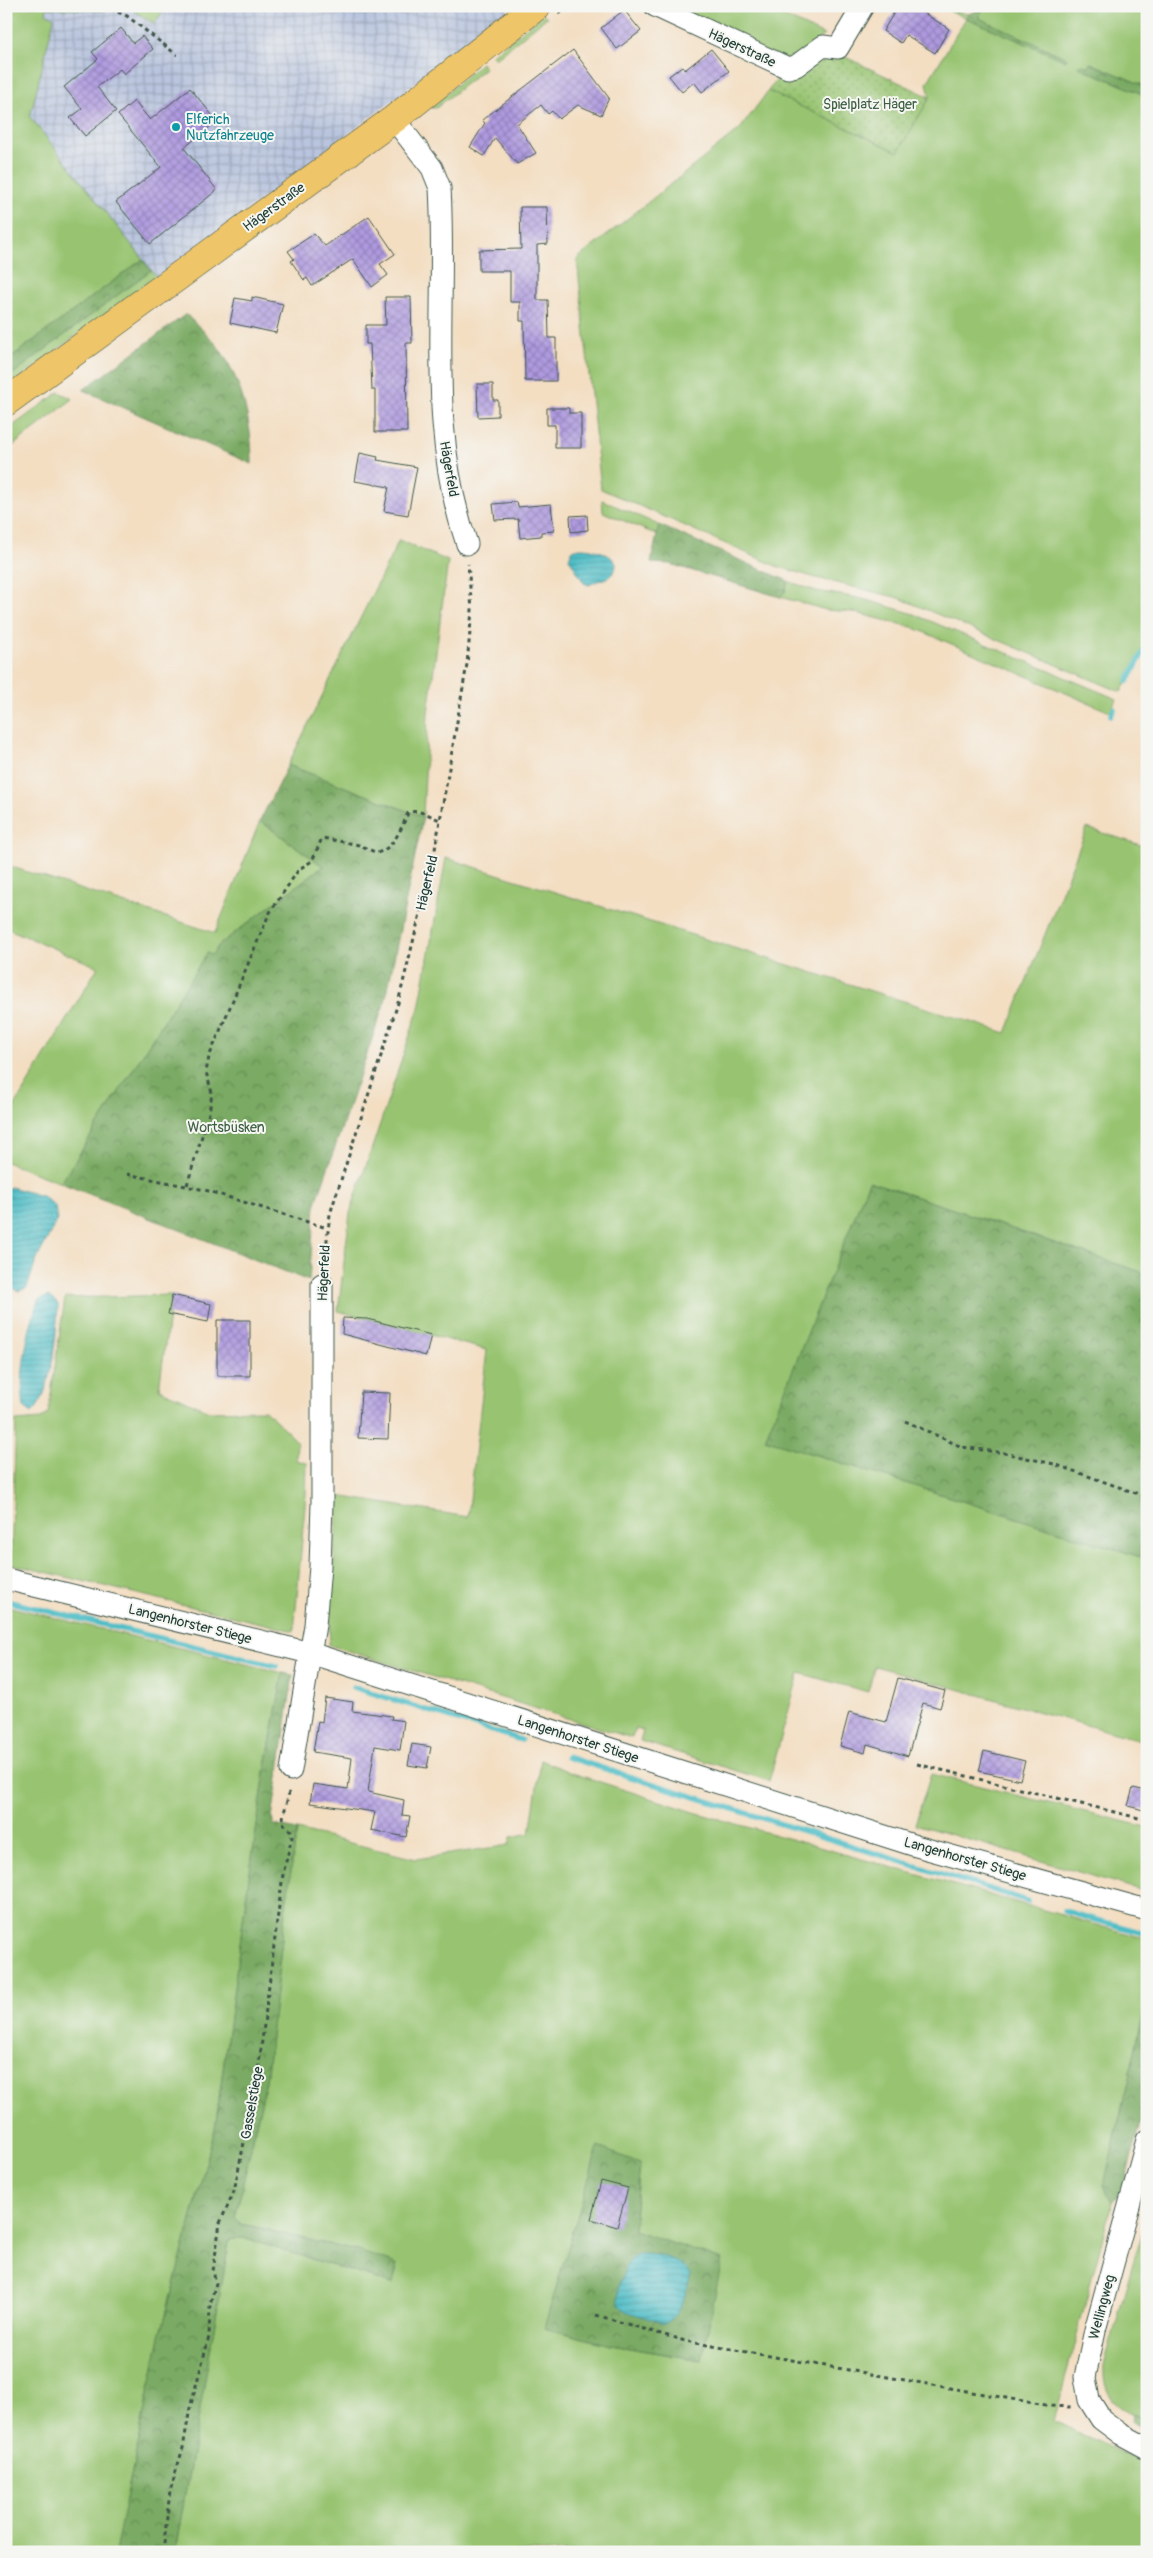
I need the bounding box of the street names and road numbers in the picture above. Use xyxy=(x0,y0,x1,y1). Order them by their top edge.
street label: Hägerstraße xyxy=(706,25,778,71)
street label: Hägerstraße xyxy=(240,179,308,235)
street label: Hägerfeld xyxy=(436,440,462,498)
street label: Hägerfeld xyxy=(412,853,442,912)
street label: Hägerfeld xyxy=(314,1244,334,1302)
street label: Langenhorster Stiege xyxy=(127,1600,254,1648)
street label: Langenhorster Stiege xyxy=(515,1711,641,1767)
street label: Langenhorster Stiege xyxy=(902,1833,1028,1885)
street label: Gasselstiege xyxy=(237,2065,267,2141)
street label: Wellingweg xyxy=(1085,2273,1119,2341)

